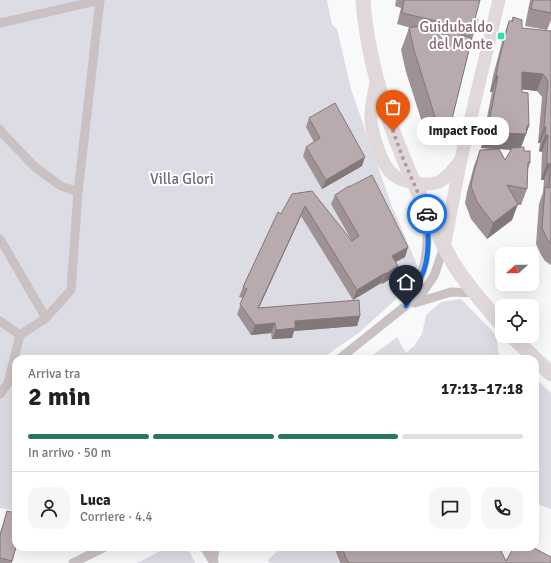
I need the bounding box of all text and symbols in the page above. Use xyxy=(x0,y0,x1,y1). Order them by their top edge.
place label: Guidubaldo del Monte xyxy=(419,18,493,53)
marker: Guidubaldo del Monte xyxy=(496,31,506,41)
pin xyxy=(376,90,410,131)
icon: bag xyxy=(382,96,404,118)
callout: Impact Food xyxy=(417,117,509,145)
text: Impact Food xyxy=(428,123,498,139)
park label: Villa Glori xyxy=(150,170,214,188)
courier xyxy=(407,194,447,234)
icon: car xyxy=(416,203,438,225)
north arrow xyxy=(495,247,539,291)
map controls xyxy=(495,247,539,343)
pin xyxy=(389,265,423,306)
icon: home xyxy=(395,271,417,293)
button: locate xyxy=(495,299,539,343)
text: Arriva tra xyxy=(28,366,80,382)
text: 17:13–17:18 xyxy=(441,380,523,398)
text: 2 min xyxy=(28,381,91,413)
text: In arrivo · 50 m xyxy=(28,445,111,461)
button: person xyxy=(28,487,70,529)
button: chat xyxy=(429,487,471,529)
button: phone xyxy=(481,487,523,529)
text: Luca xyxy=(80,491,111,509)
text: Corriere · 4.4 xyxy=(80,509,153,525)

